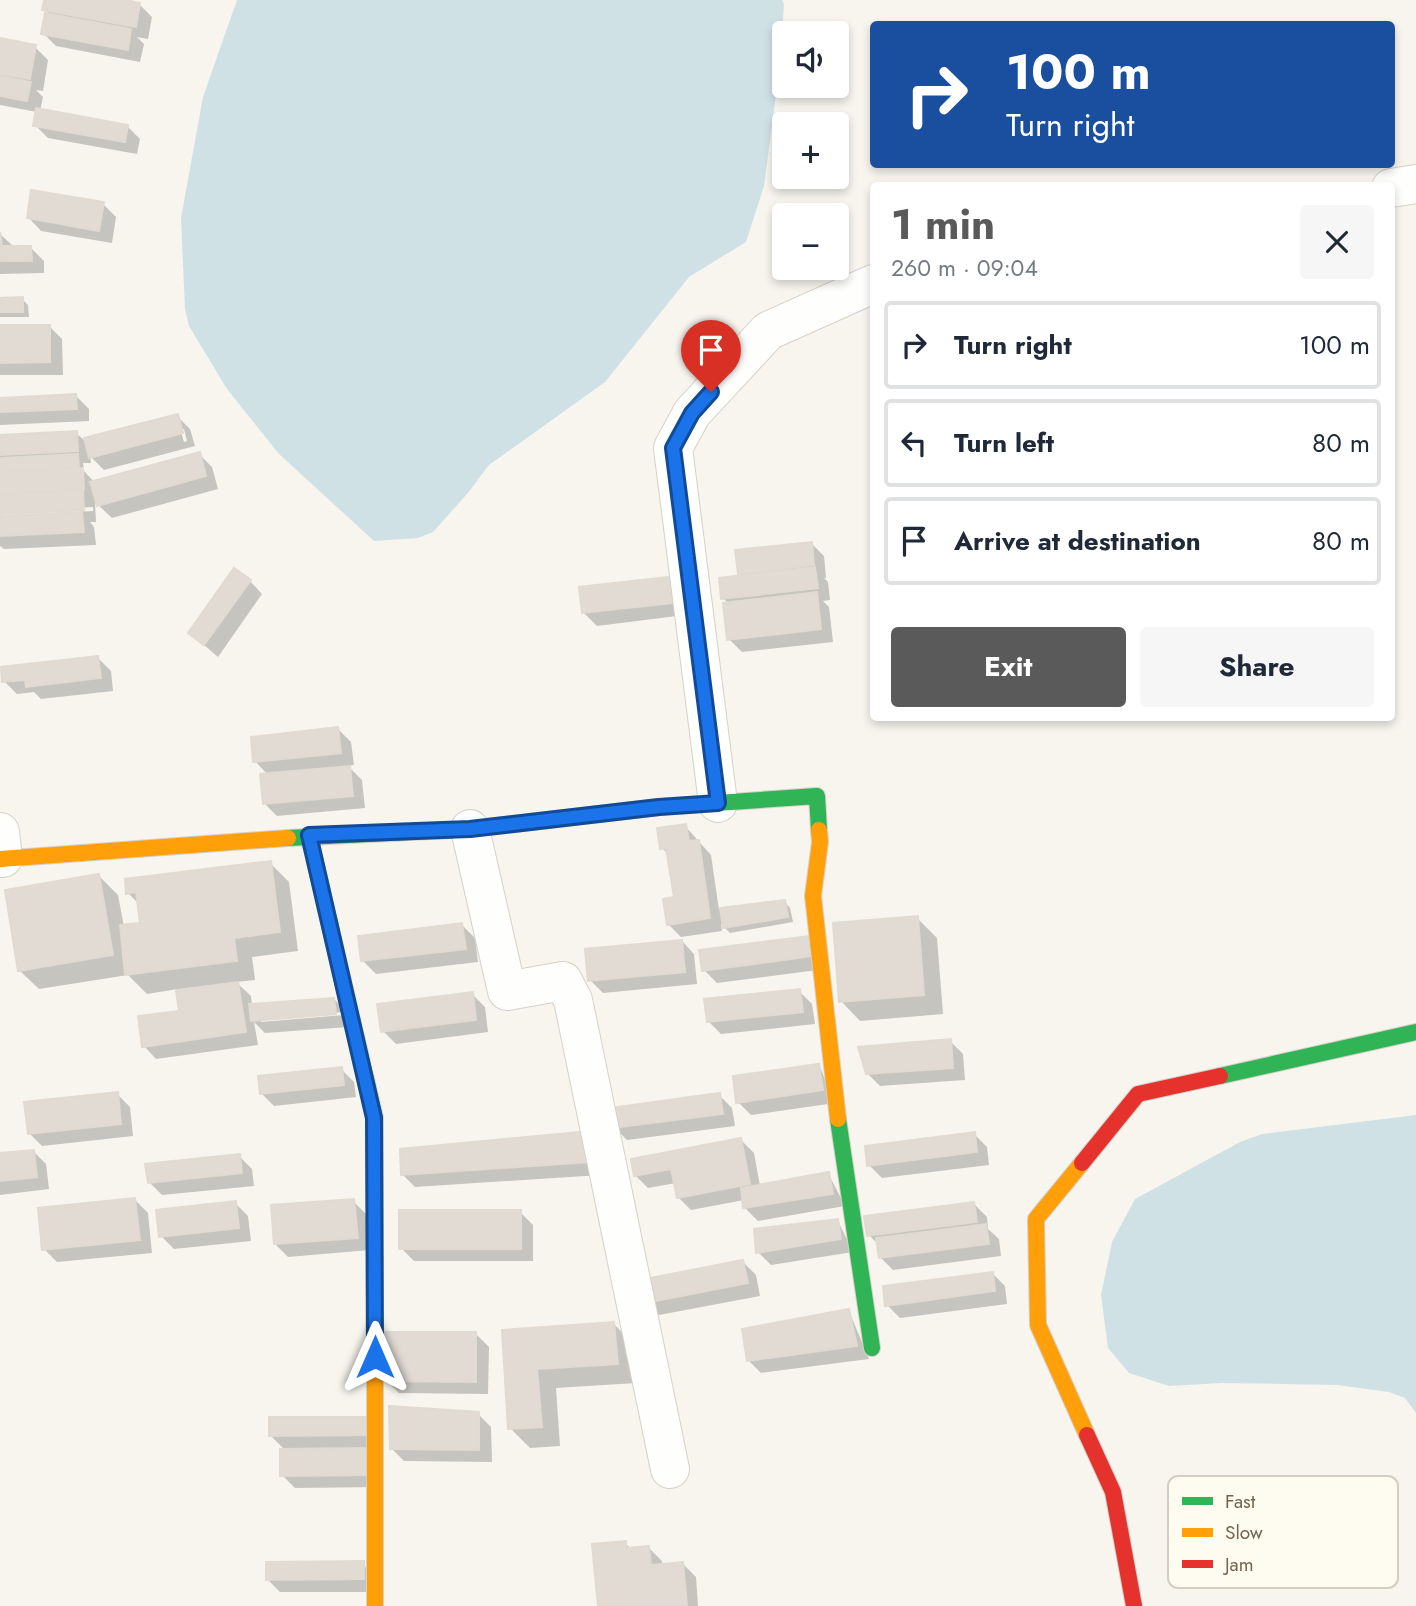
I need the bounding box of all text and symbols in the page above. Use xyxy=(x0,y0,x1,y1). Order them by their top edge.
map controls xyxy=(772,21,849,280)
button: sound xyxy=(772,21,849,98)
text: 100 m xyxy=(1006,37,1151,107)
icon: right xyxy=(891,49,982,140)
text: Turn right xyxy=(1006,102,1135,148)
button: + xyxy=(772,112,849,189)
text: 1 min xyxy=(891,194,995,255)
button: − xyxy=(772,203,849,280)
button: close xyxy=(1300,205,1374,279)
text: 260 m · 09:04 xyxy=(891,251,1038,285)
pin xyxy=(681,320,741,392)
icon: right xyxy=(895,326,933,364)
text: Turn right xyxy=(954,326,1072,364)
text: 100 m xyxy=(1299,326,1370,364)
icon: arrive xyxy=(692,331,730,369)
icon: left xyxy=(895,424,933,462)
text: Turn left xyxy=(954,424,1054,462)
text: 80 m xyxy=(1312,424,1370,462)
icon: arrive xyxy=(895,522,933,560)
text: Arrive at destination xyxy=(954,522,1201,560)
text: 80 m xyxy=(1312,522,1370,560)
button: Exit xyxy=(891,627,1126,707)
button: Share xyxy=(1140,627,1374,707)
position arrow xyxy=(338,1320,412,1394)
legend xyxy=(1168,1476,1398,1588)
text: Fast xyxy=(1225,1488,1256,1515)
text: Slow xyxy=(1225,1519,1263,1546)
text: Jam xyxy=(1222,1551,1254,1578)

